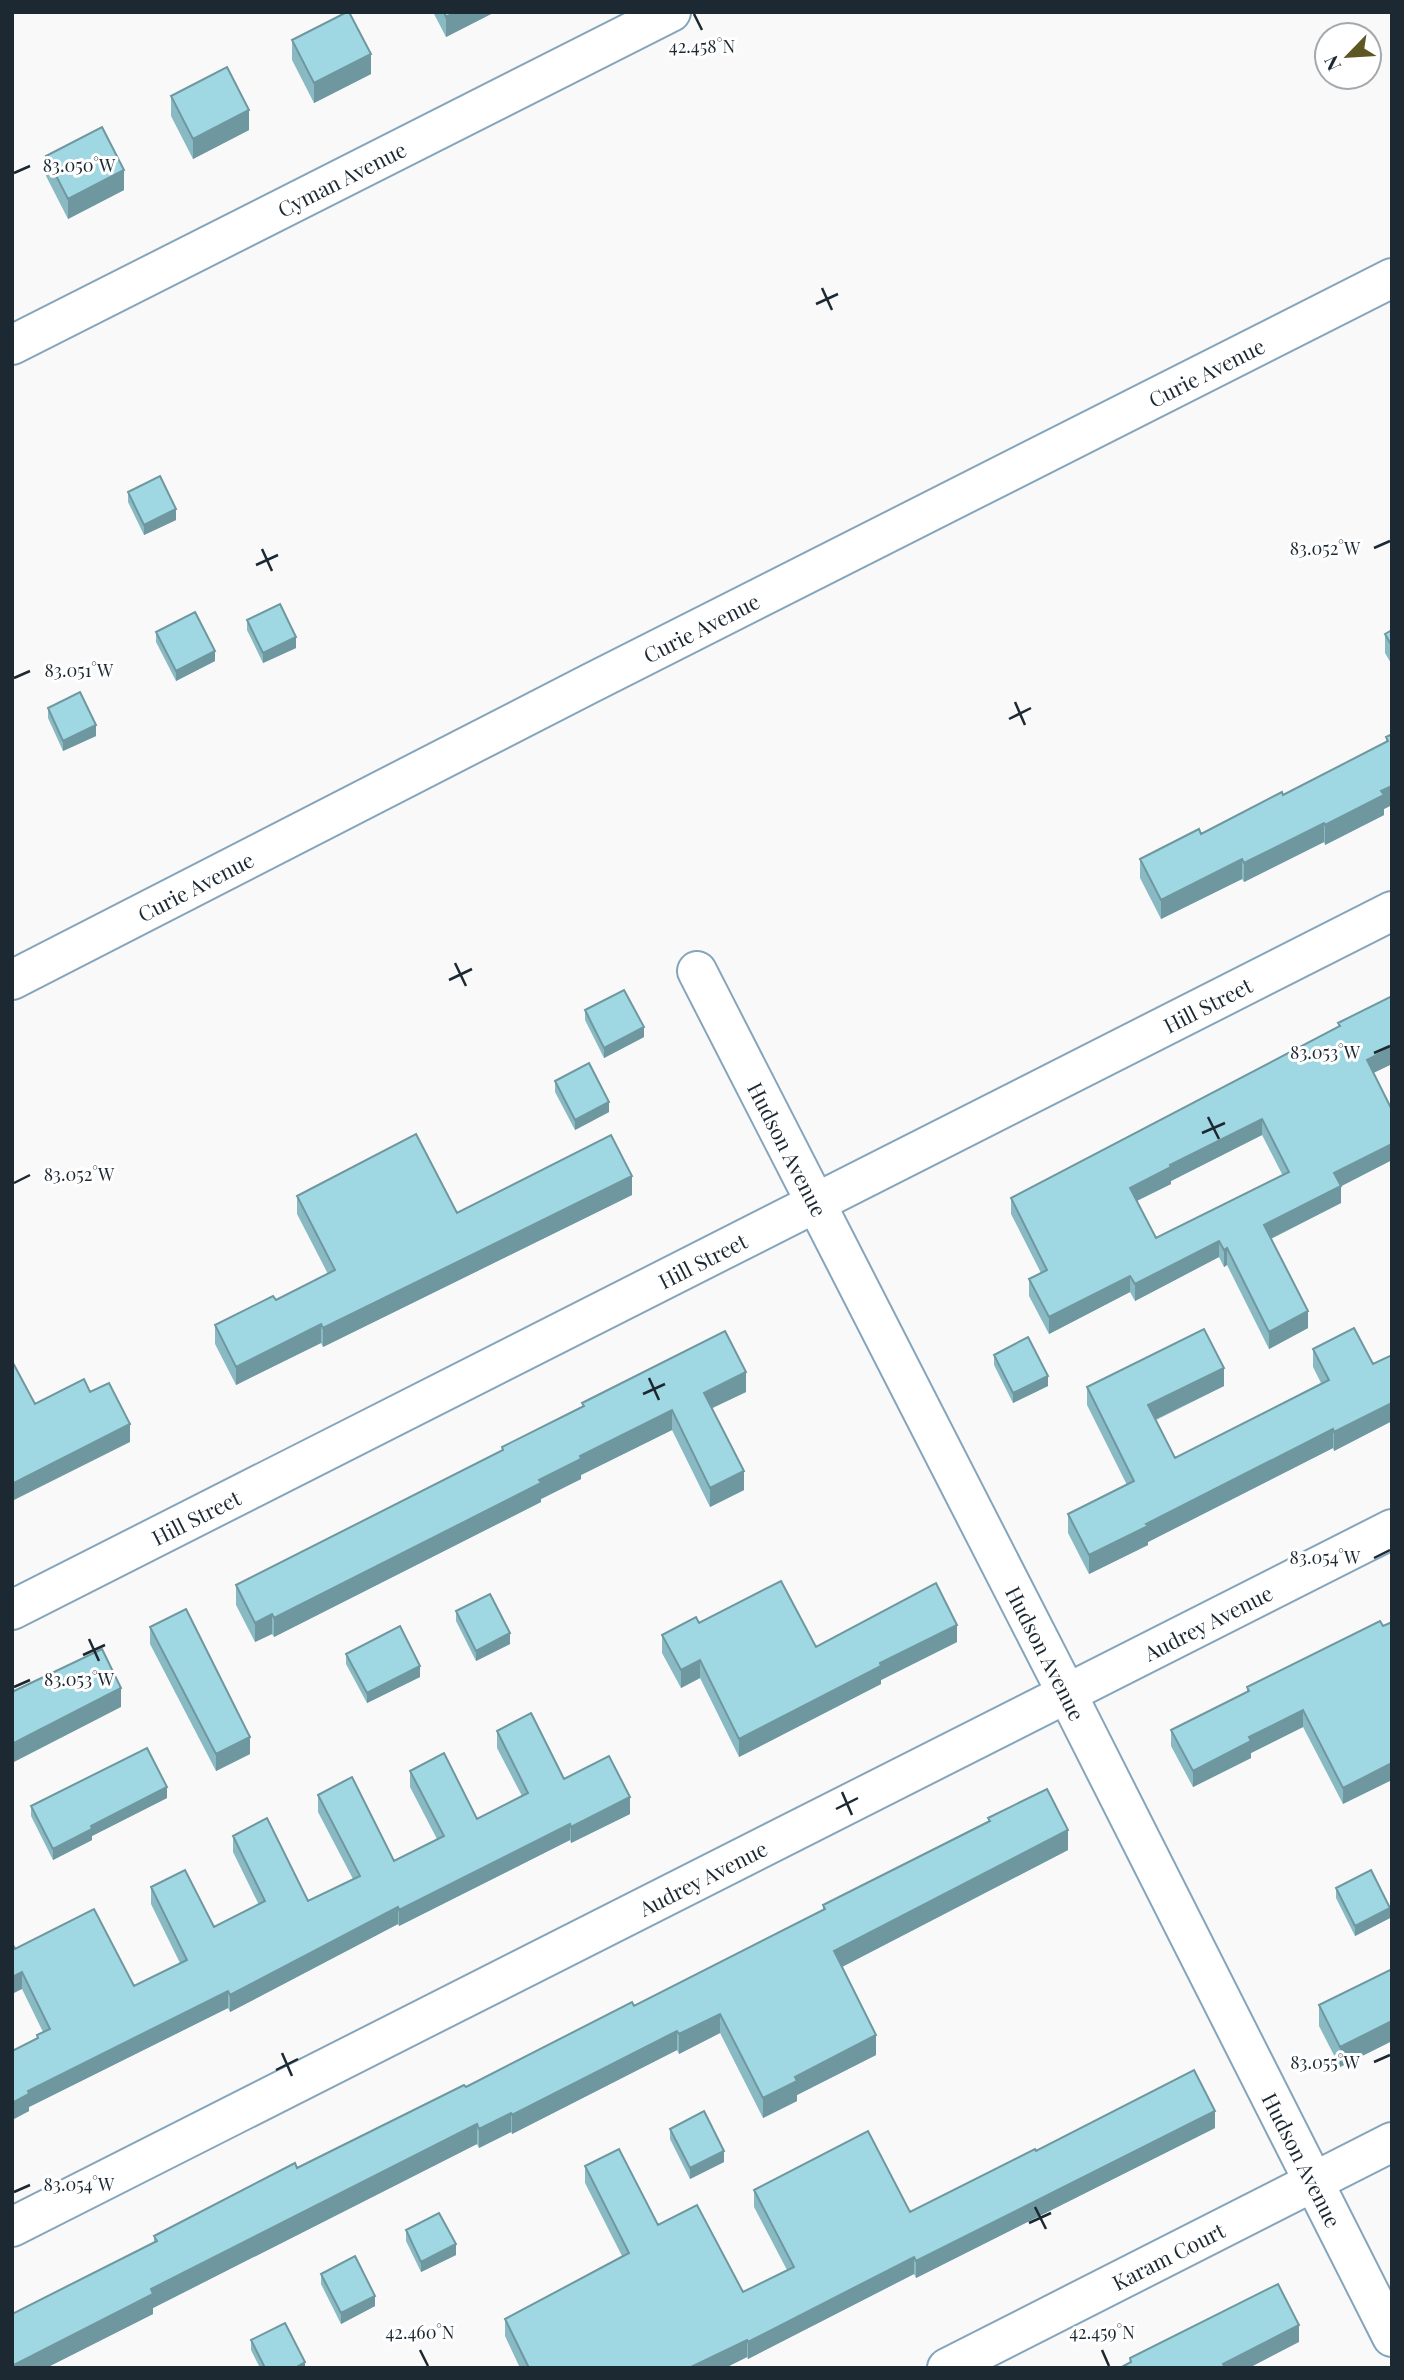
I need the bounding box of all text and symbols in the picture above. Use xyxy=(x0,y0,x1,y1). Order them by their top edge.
north arrow xyxy=(1313,21,1383,91)
text: 42.458°N xyxy=(669,34,736,58)
text: N xyxy=(1317,52,1346,75)
street label: Cyman Avenue xyxy=(272,134,410,223)
text: 83.050°W xyxy=(43,153,116,177)
street label: Curie Avenue xyxy=(1143,331,1269,413)
text: 83.052°W xyxy=(1290,536,1361,560)
street label: Curie Avenue xyxy=(638,586,764,668)
text: 83.051°W xyxy=(45,658,114,682)
street label: Curie Avenue xyxy=(133,845,258,927)
street label: Hill Street xyxy=(1158,970,1257,1039)
text: 83.053°W xyxy=(1290,1040,1361,1064)
street label: Hudson Avenue xyxy=(742,1077,834,1221)
text: 83.052°W xyxy=(44,1162,115,1186)
street label: Hill Street xyxy=(653,1226,752,1294)
street label: Hill Street xyxy=(147,1483,245,1551)
text: 83.054°W xyxy=(1290,1545,1361,1569)
street label: Audrey Avenue xyxy=(1138,1578,1277,1667)
street label: Hudson Avenue xyxy=(1000,1581,1092,1725)
text: 83.053°W xyxy=(44,1667,115,1691)
street label: Audrey Avenue xyxy=(633,1834,772,1922)
text: 83.055°W xyxy=(1290,2050,1361,2074)
street label: Hudson Avenue xyxy=(1257,2088,1348,2232)
text: 83.054°W xyxy=(44,2172,115,2196)
street label: Karam Court xyxy=(1107,2215,1230,2296)
text: 42.460°N xyxy=(385,2320,455,2344)
text: 42.459°N xyxy=(1069,2320,1135,2344)

